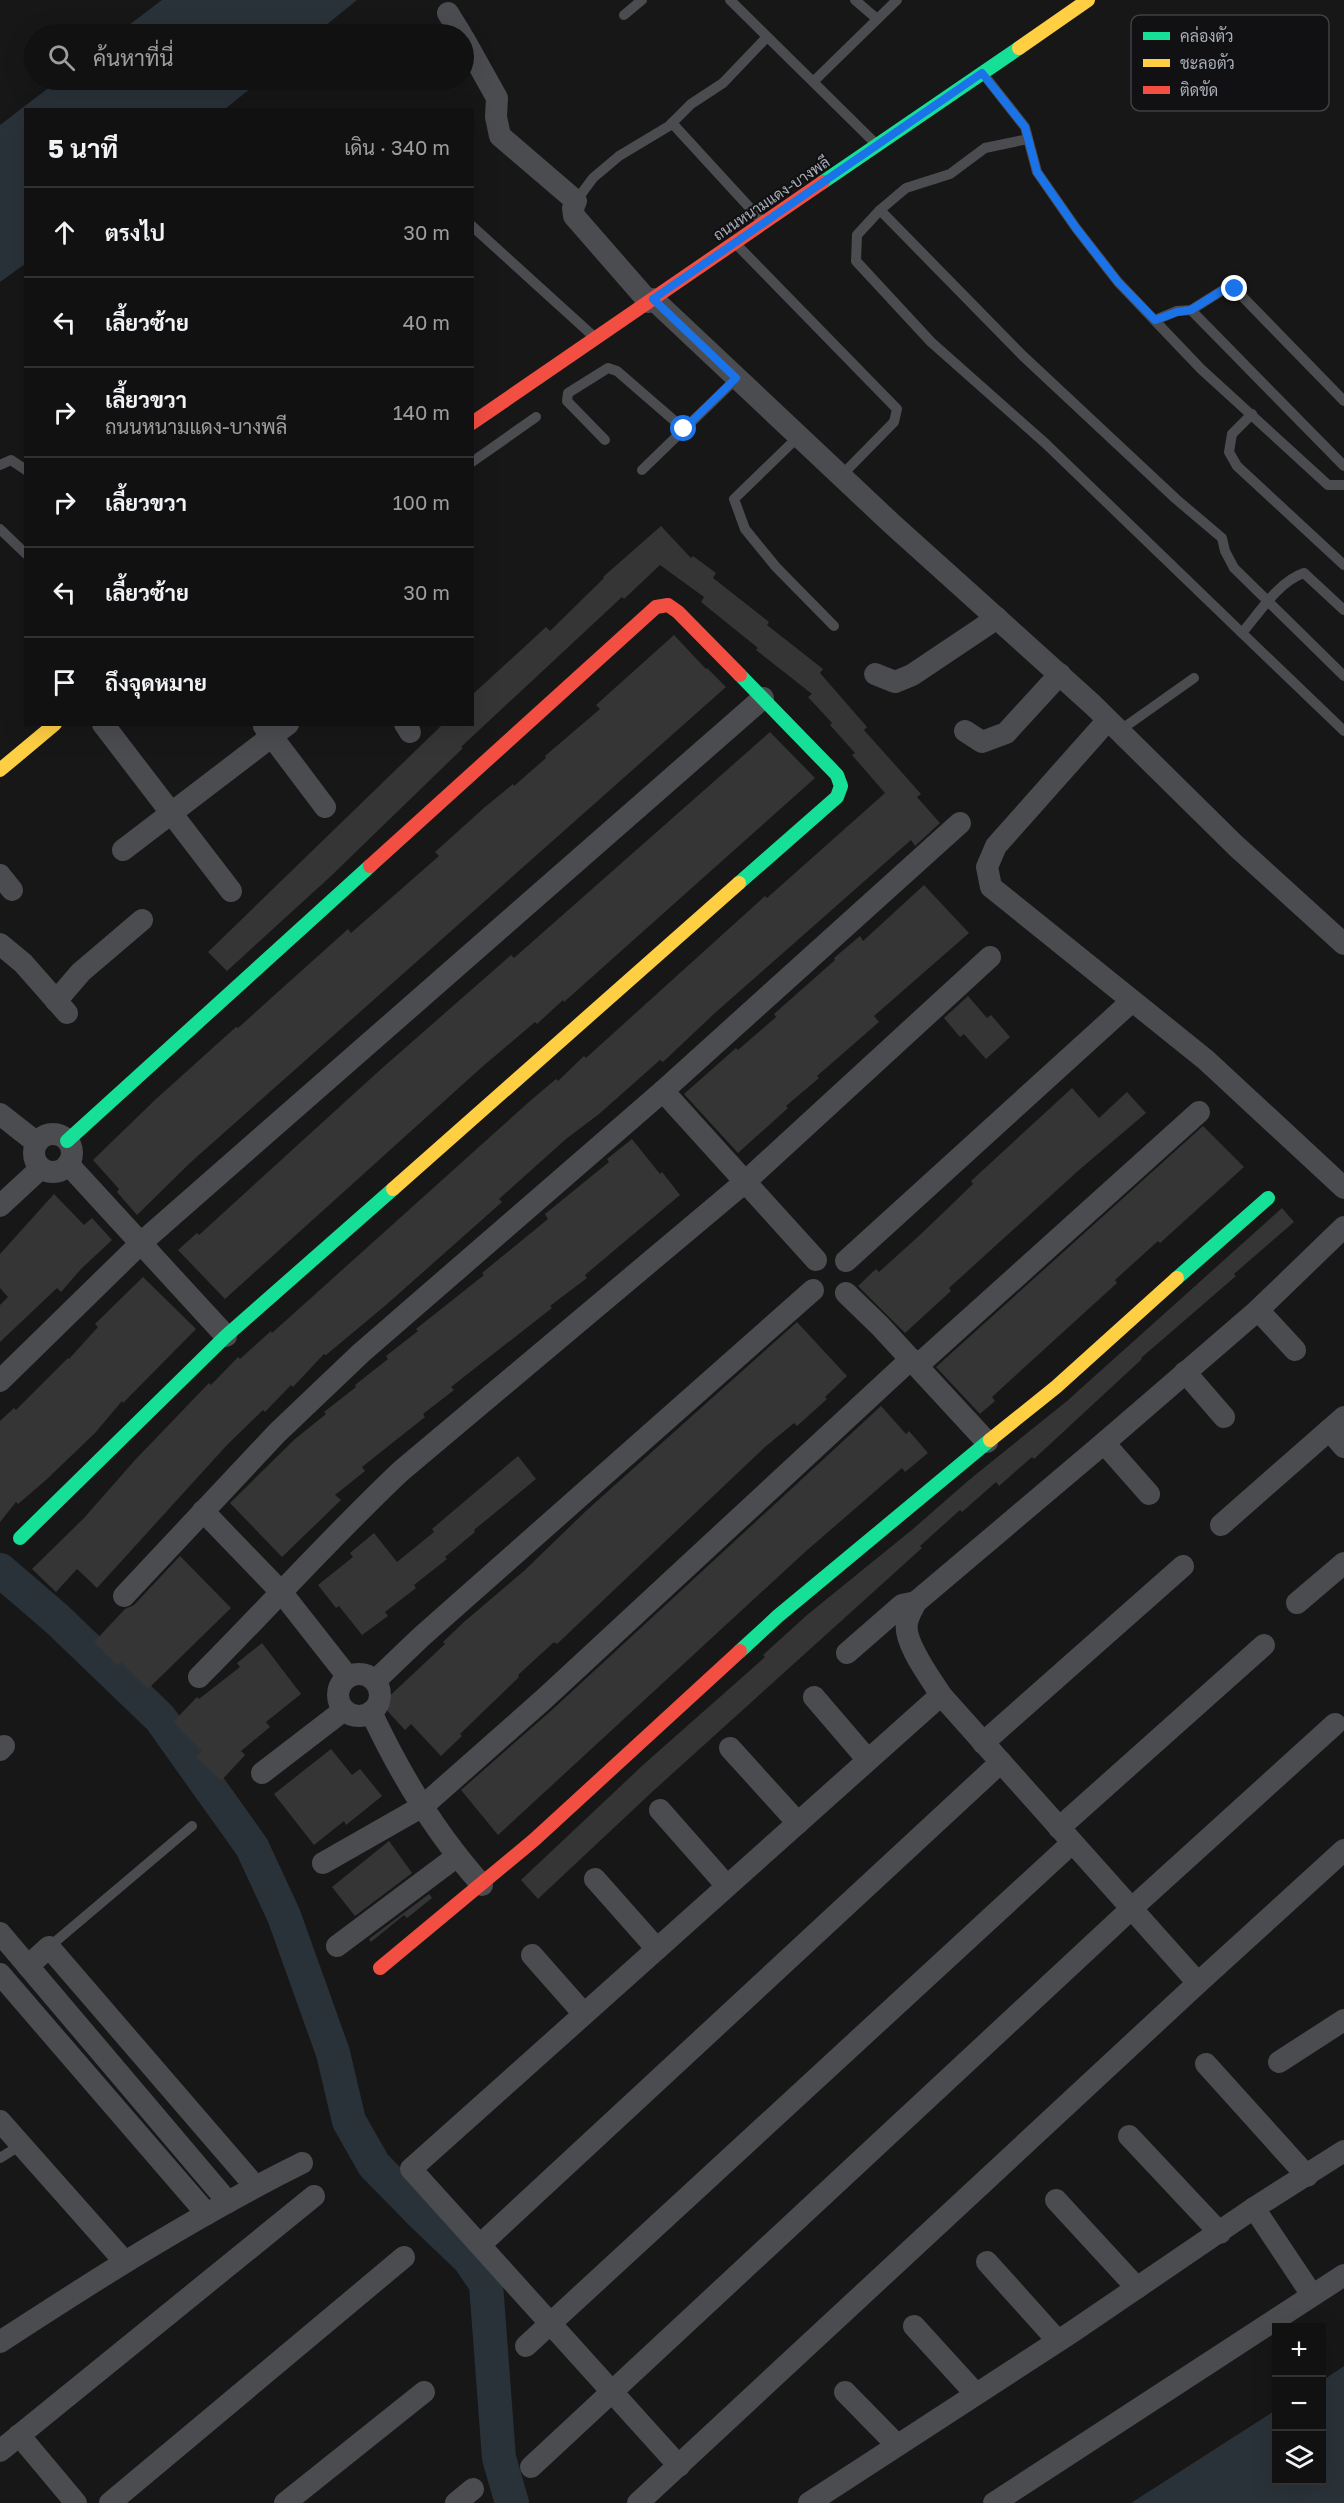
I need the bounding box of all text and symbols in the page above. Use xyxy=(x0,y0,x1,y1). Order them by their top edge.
legend xyxy=(1131,15,1329,111)
search box xyxy=(24,24,474,90)
text: คล่องตัว xyxy=(1180,26,1234,46)
icon: search xyxy=(45,41,78,74)
text: ค้นหาที่นี่ xyxy=(93,44,173,71)
text: ชะลอตัว xyxy=(1180,53,1235,73)
text: ติดขัด xyxy=(1180,80,1218,100)
text: 5 นาที xyxy=(48,133,118,164)
text: เดิน · 340 m xyxy=(344,135,450,159)
street label: ถนนหนามแดง-บางพลี xyxy=(709,152,833,244)
icon: ahead xyxy=(48,216,81,249)
text: ตรงไป xyxy=(105,219,165,246)
text: 30 m xyxy=(403,220,450,244)
route end xyxy=(1221,275,1247,301)
icon: left xyxy=(48,306,81,339)
text: เลี้ยวซ้าย xyxy=(105,309,189,336)
text: 40 m xyxy=(403,310,450,334)
text: เลี้ยวขวา xyxy=(105,386,187,413)
icon: right xyxy=(48,396,81,429)
text: 140 m xyxy=(393,400,450,424)
text: ถนนหนามแดง-บางพลี xyxy=(105,414,287,438)
route start xyxy=(670,415,696,441)
icon: right xyxy=(48,486,81,519)
text: เลี้ยวขวา xyxy=(105,489,187,516)
text: 100 m xyxy=(393,490,450,514)
icon: left xyxy=(48,576,81,609)
text: เลี้ยวซ้าย xyxy=(105,579,189,606)
text: 30 m xyxy=(403,580,450,604)
icon: arrive xyxy=(48,666,81,699)
text: ถึงจุดหมาย xyxy=(105,669,207,696)
map controls xyxy=(1272,2323,1326,2485)
button: + xyxy=(1272,2323,1326,2377)
button: − xyxy=(1272,2377,1326,2431)
button: layers xyxy=(1272,2431,1326,2485)

